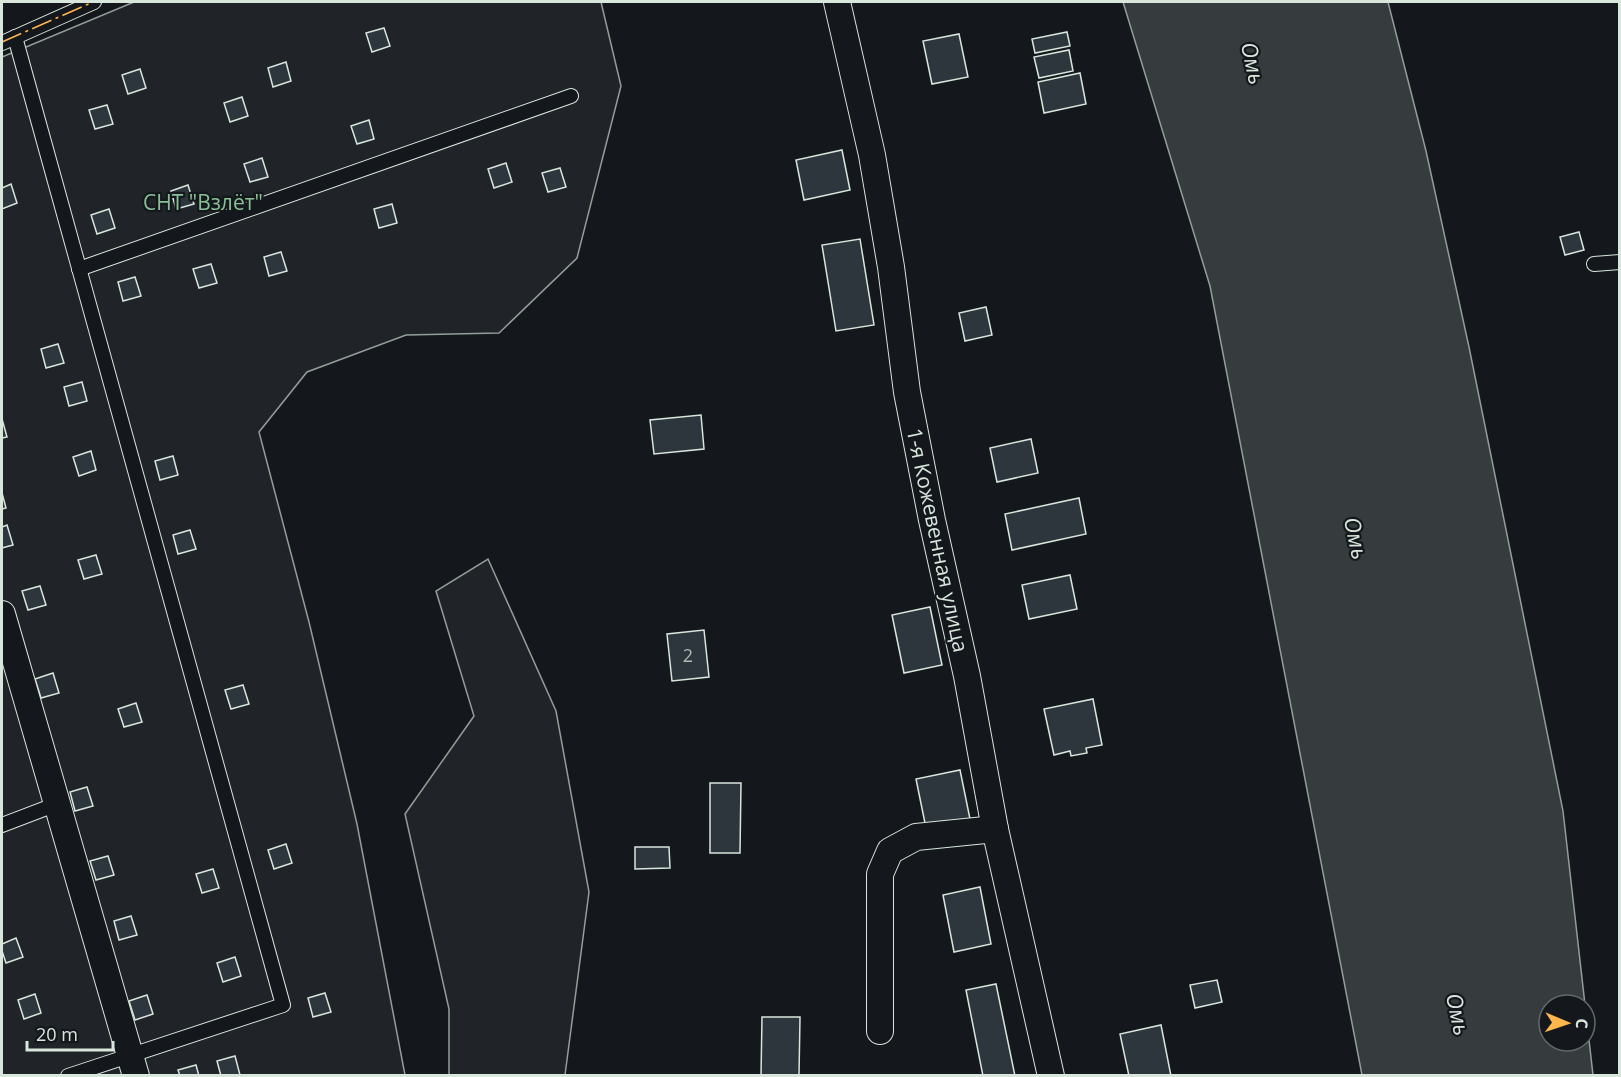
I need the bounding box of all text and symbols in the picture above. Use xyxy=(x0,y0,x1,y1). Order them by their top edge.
water label: Омь xyxy=(1235,39,1273,87)
park label: СНТ "Взлёт" xyxy=(143,188,263,216)
street label: 1-я Кожевенная улица xyxy=(901,425,975,655)
water label: Омь xyxy=(1338,514,1376,562)
house number: 2 xyxy=(683,643,693,667)
water label: Омь xyxy=(1440,990,1478,1038)
north arrow xyxy=(1537,993,1597,1053)
scale bar xyxy=(27,1014,112,1052)
text: С xyxy=(1571,1018,1593,1029)
text: 20 m xyxy=(36,1022,78,1046)

